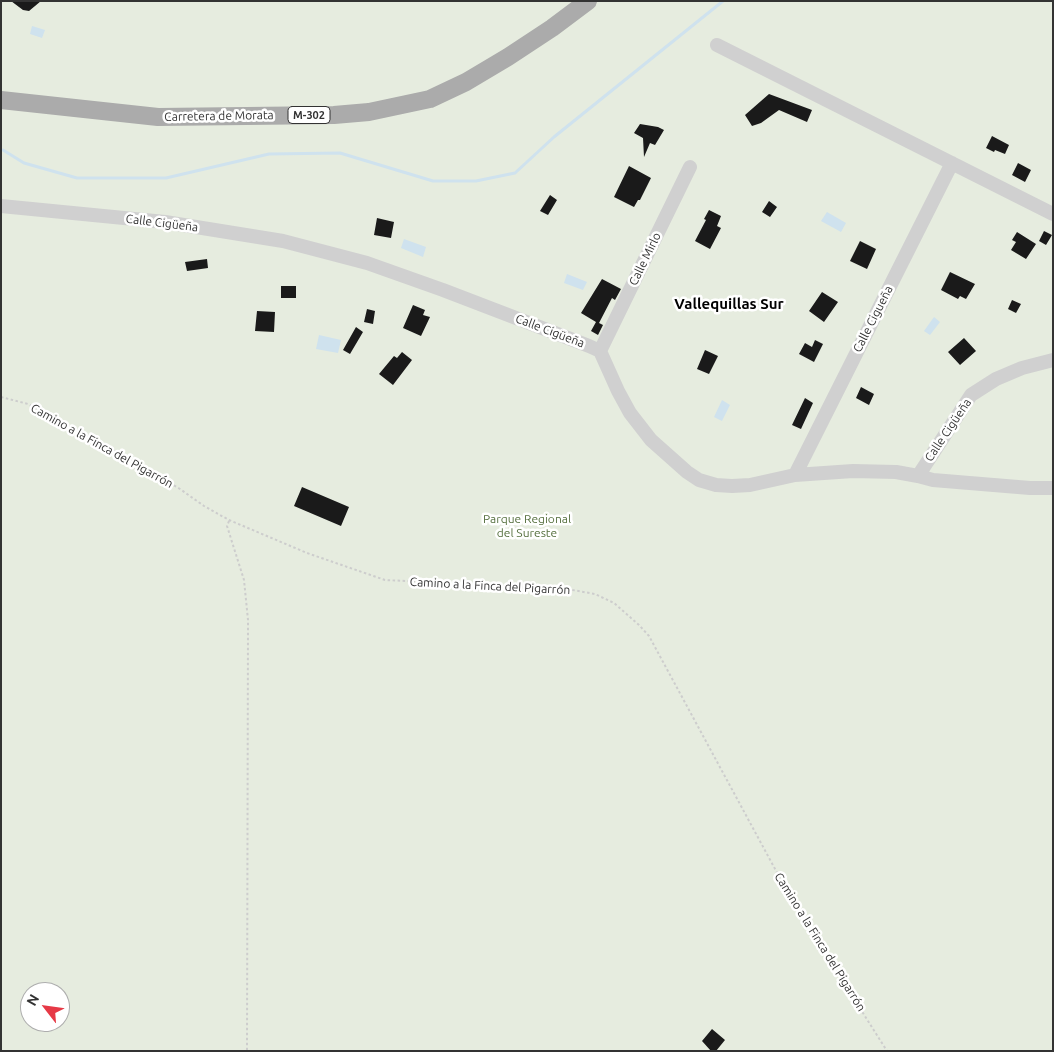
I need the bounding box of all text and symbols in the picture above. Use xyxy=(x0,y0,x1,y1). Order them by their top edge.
road number: M-302 xyxy=(288,106,330,124)
street label: Carretera de Morata xyxy=(164,108,274,124)
street label: Calle Cigüeña xyxy=(125,211,199,235)
street label: Calle Mirlo xyxy=(626,230,664,288)
street label: Calle Cigueña xyxy=(850,283,896,355)
district label: Vallequillas Sur xyxy=(674,295,784,313)
street label: Calle Cigüeña xyxy=(513,311,587,351)
street label: Calle Cigüeña xyxy=(922,396,974,464)
street label: Camino a la Finca del Pigarrón xyxy=(28,401,176,491)
park label: Parque Regional del Sureste xyxy=(483,512,571,540)
street label: Camino a la Finca del Pigarrón xyxy=(409,575,571,597)
street label: Camino a la Finca del Pigarrón xyxy=(771,870,869,1014)
north arrow xyxy=(20,982,70,1032)
text: N xyxy=(23,991,42,1009)

